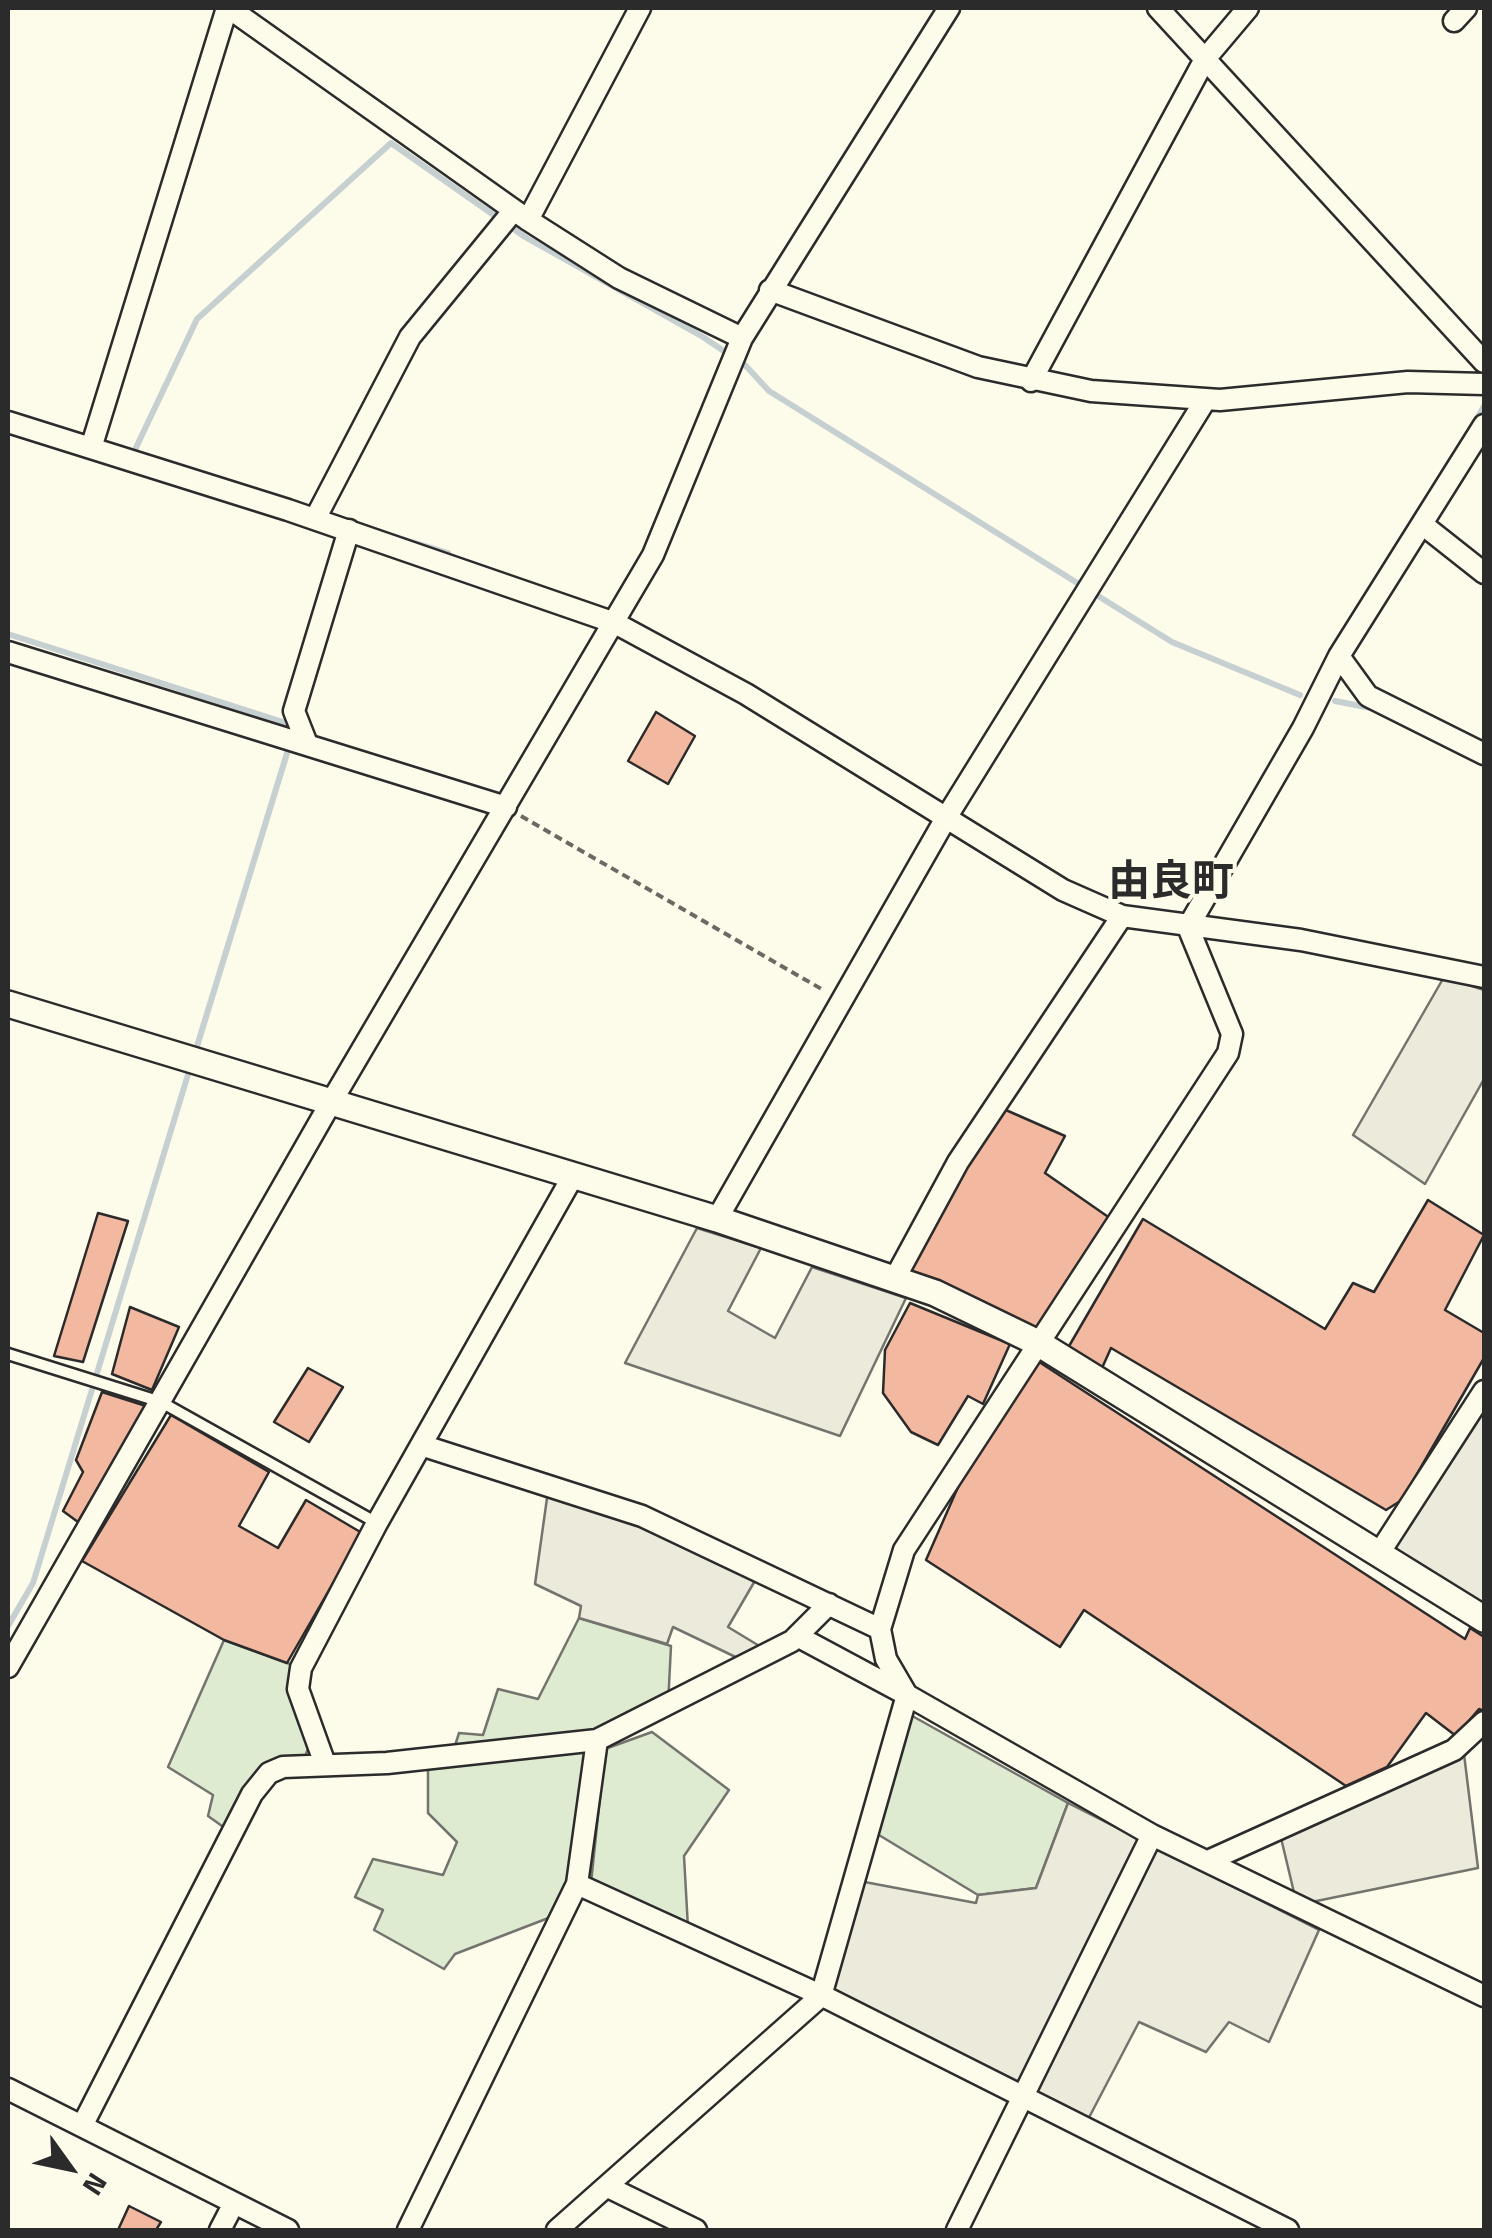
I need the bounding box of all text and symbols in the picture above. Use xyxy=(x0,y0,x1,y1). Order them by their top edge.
district label: 由良町 xyxy=(1108,860,1234,910)
north arrow xyxy=(20,2118,120,2218)
text: N xyxy=(72,2165,119,2204)

